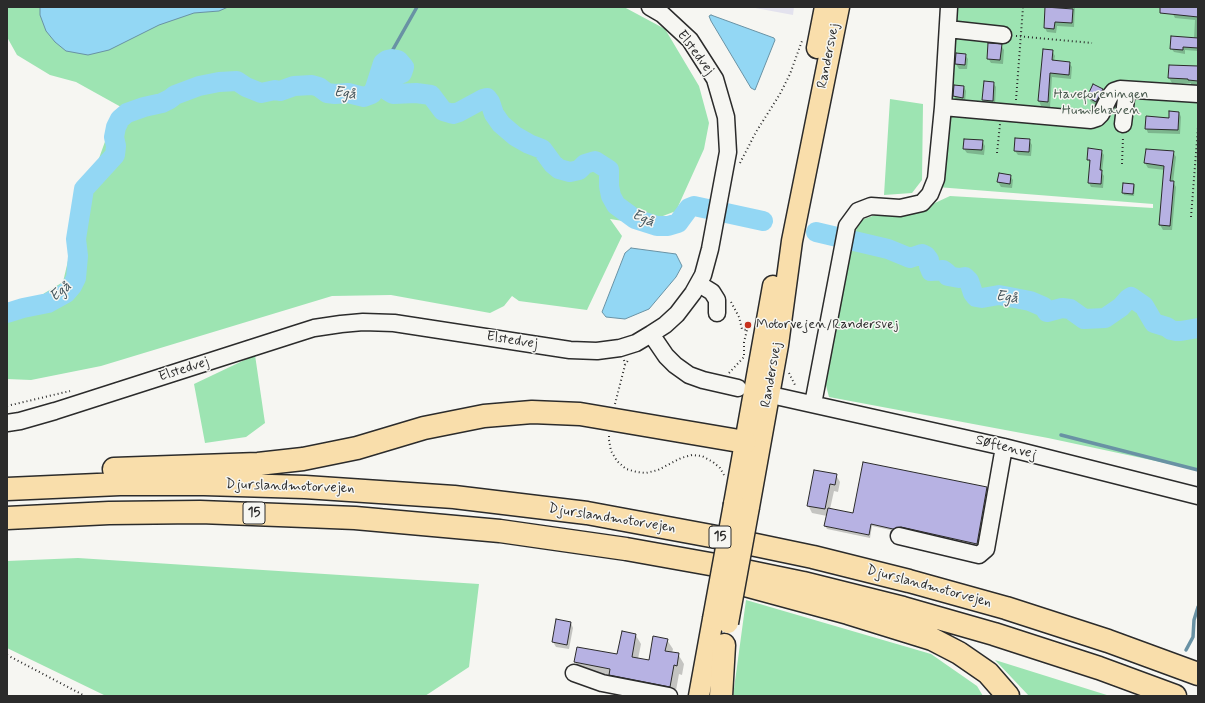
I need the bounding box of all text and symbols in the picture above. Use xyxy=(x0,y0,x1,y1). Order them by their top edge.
street label: Randersvej xyxy=(814,22,844,90)
street label: Elstedvej xyxy=(673,27,717,79)
water label: Egå xyxy=(332,84,358,104)
park label: Haveforeningen Humlehaven xyxy=(1054,87,1148,120)
water label: Egå xyxy=(629,206,657,232)
water label: Egå xyxy=(46,278,76,306)
water label: Egå xyxy=(994,288,1020,308)
place label: Motorvejen/Randersvej xyxy=(756,317,898,333)
marker: Motorvejen/Randersvej xyxy=(743,320,753,330)
street label: Elstedvej xyxy=(485,329,539,353)
street label: Randersvej xyxy=(758,341,786,409)
street label: Elstedvej xyxy=(157,354,211,386)
street label: Søftenvej xyxy=(974,432,1038,464)
street label: Djurslandmotorvejen xyxy=(225,476,355,498)
street label: Djurslandmotorvejen xyxy=(547,501,677,537)
road number: 15 xyxy=(243,502,265,524)
road number: 15 xyxy=(709,526,731,548)
street label: Djurslandmotorvejen xyxy=(865,562,993,612)

